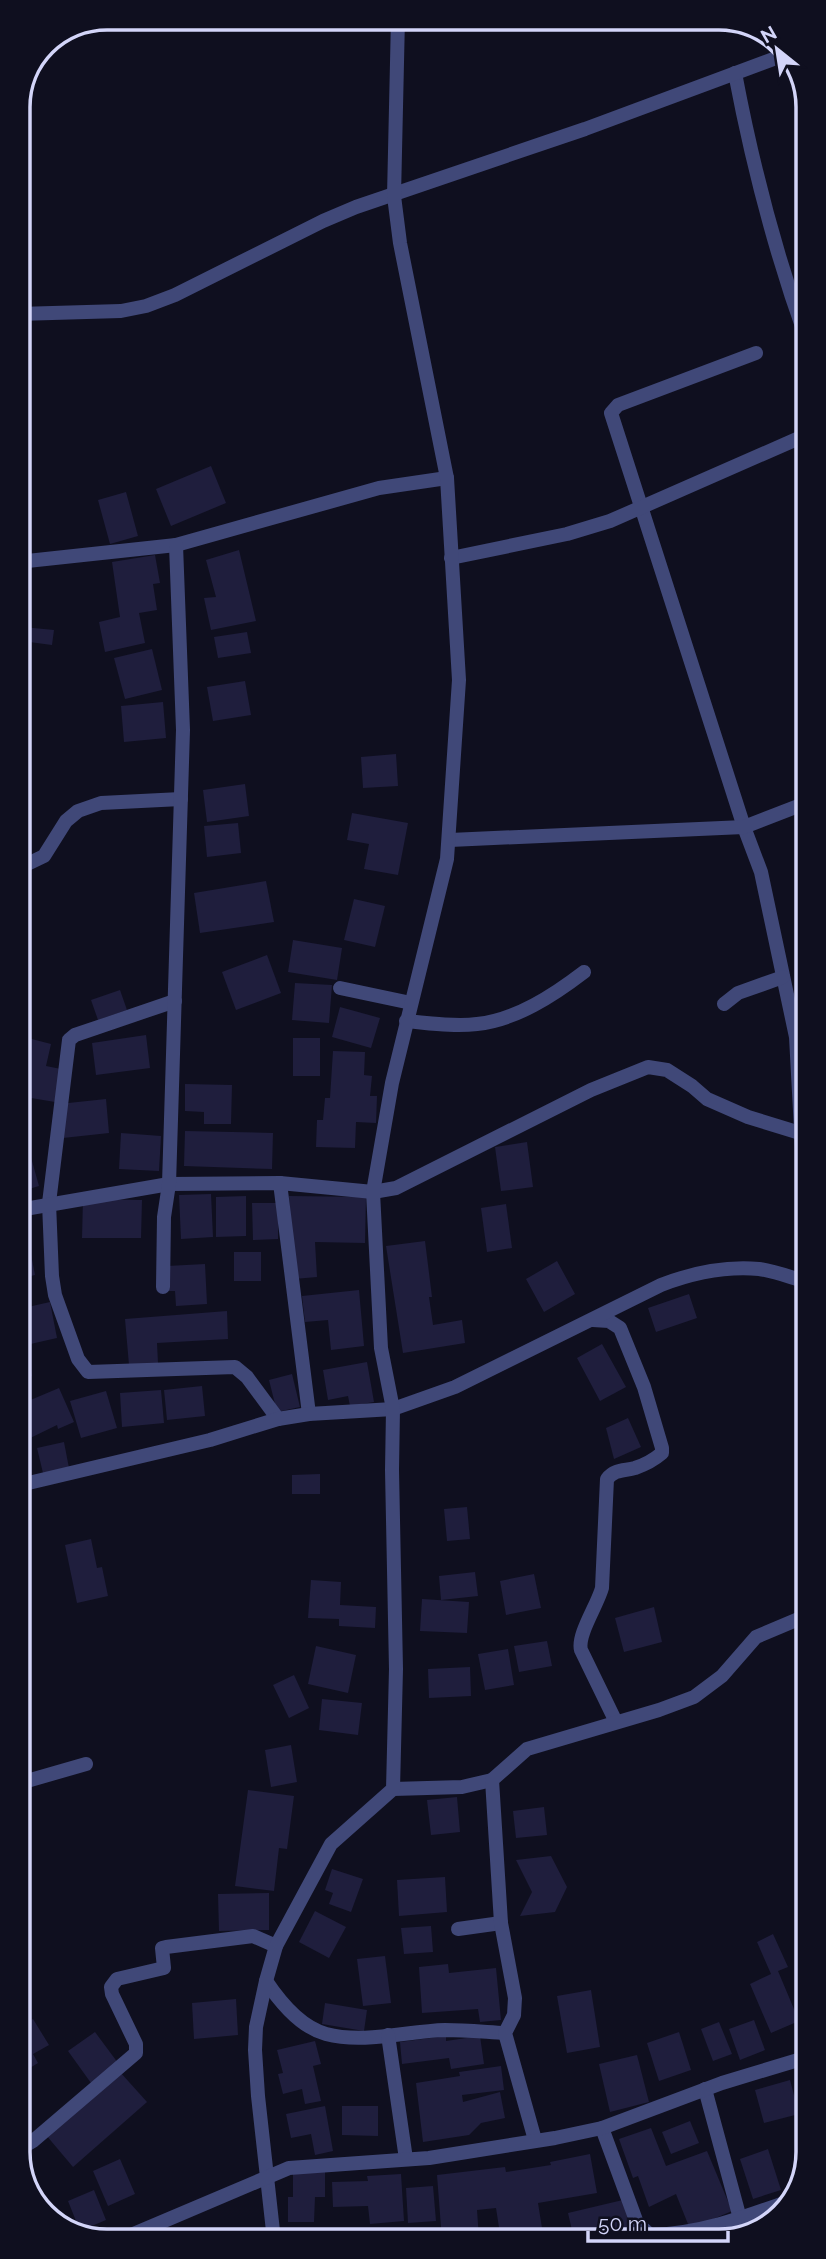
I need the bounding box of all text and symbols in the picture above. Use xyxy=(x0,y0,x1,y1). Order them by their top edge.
north arrow xyxy=(742,14,812,84)
text: N xyxy=(757,21,780,47)
scale bar xyxy=(588,2200,728,2244)
text: 50 m xyxy=(598,2211,647,2236)

